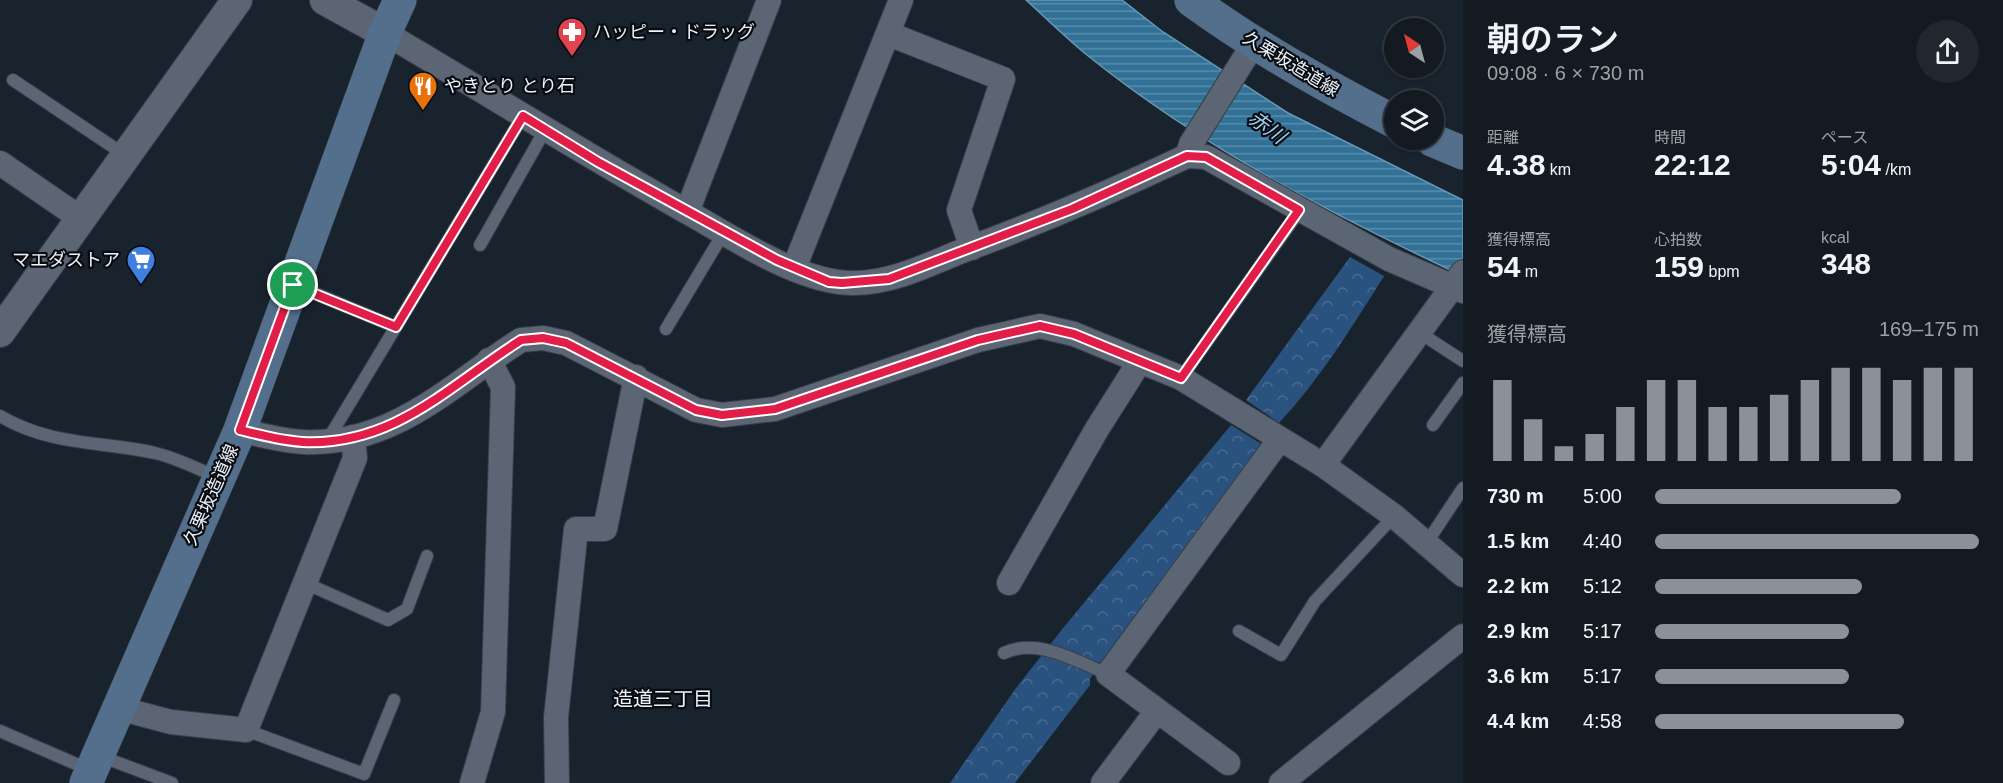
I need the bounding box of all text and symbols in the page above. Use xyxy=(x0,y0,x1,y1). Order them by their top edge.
pharmacy icon: ハッピー・ドラッグ xyxy=(556,16,588,58)
north arrow xyxy=(1384,18,1444,78)
map controls xyxy=(1384,18,1444,150)
button: share xyxy=(1916,20,1979,83)
text: 朝のラン xyxy=(1487,21,1619,58)
place label: ハッピー・ドラッグ xyxy=(593,22,755,42)
street label: 久栗坂造道線 xyxy=(1240,28,1342,100)
text: 09:08 · 6 × 730 m xyxy=(1487,62,1644,84)
restaurant icon: やきとり とり石 xyxy=(407,70,439,112)
place label: やきとり とり石 xyxy=(444,76,575,96)
button: layers xyxy=(1384,90,1444,150)
water label: 赤川 xyxy=(1244,106,1291,149)
text: 距離 xyxy=(1487,129,1519,146)
text: 時間 xyxy=(1654,129,1686,146)
text: ペース xyxy=(1821,129,1868,146)
text: 4.38 xyxy=(1487,148,1545,181)
text: 22:12 xyxy=(1654,148,1731,181)
text: 5:04 xyxy=(1821,148,1881,181)
text: km xyxy=(1545,161,1571,178)
text: /km xyxy=(1881,161,1911,178)
text: kcal xyxy=(1821,229,1849,246)
text: 獲得標高 xyxy=(1487,231,1551,248)
text: 心拍数 xyxy=(1654,231,1702,248)
supermarket icon: マエダストア xyxy=(125,244,157,286)
text: 348 xyxy=(1821,247,1871,280)
place label: マエダストア xyxy=(12,250,120,270)
text: 54 xyxy=(1487,250,1520,283)
text: 159 xyxy=(1654,250,1704,283)
pin xyxy=(267,259,318,310)
text: m xyxy=(1520,263,1538,280)
text: bpm xyxy=(1704,263,1740,280)
icon: arrive xyxy=(276,268,309,301)
text: 169–175 m xyxy=(1879,318,1979,340)
text: 獲得標高 xyxy=(1487,323,1567,345)
street label: 久栗坂造道線 xyxy=(180,442,242,548)
text: 730 m xyxy=(1487,485,1544,507)
text: 5:00 xyxy=(1583,485,1622,507)
text: 1.5 km xyxy=(1487,530,1549,552)
text: 4:40 xyxy=(1583,530,1622,552)
text: 2.2 km xyxy=(1487,575,1549,597)
text: 5:12 xyxy=(1583,575,1622,597)
text: 2.9 km xyxy=(1487,620,1549,642)
text: 5:17 xyxy=(1583,620,1622,642)
text: 3.6 km xyxy=(1487,665,1549,687)
text: 5:17 xyxy=(1583,665,1622,687)
district label: 造道三丁目 xyxy=(613,688,713,710)
text: 4.4 km xyxy=(1487,710,1549,732)
text: 4:58 xyxy=(1583,710,1622,732)

